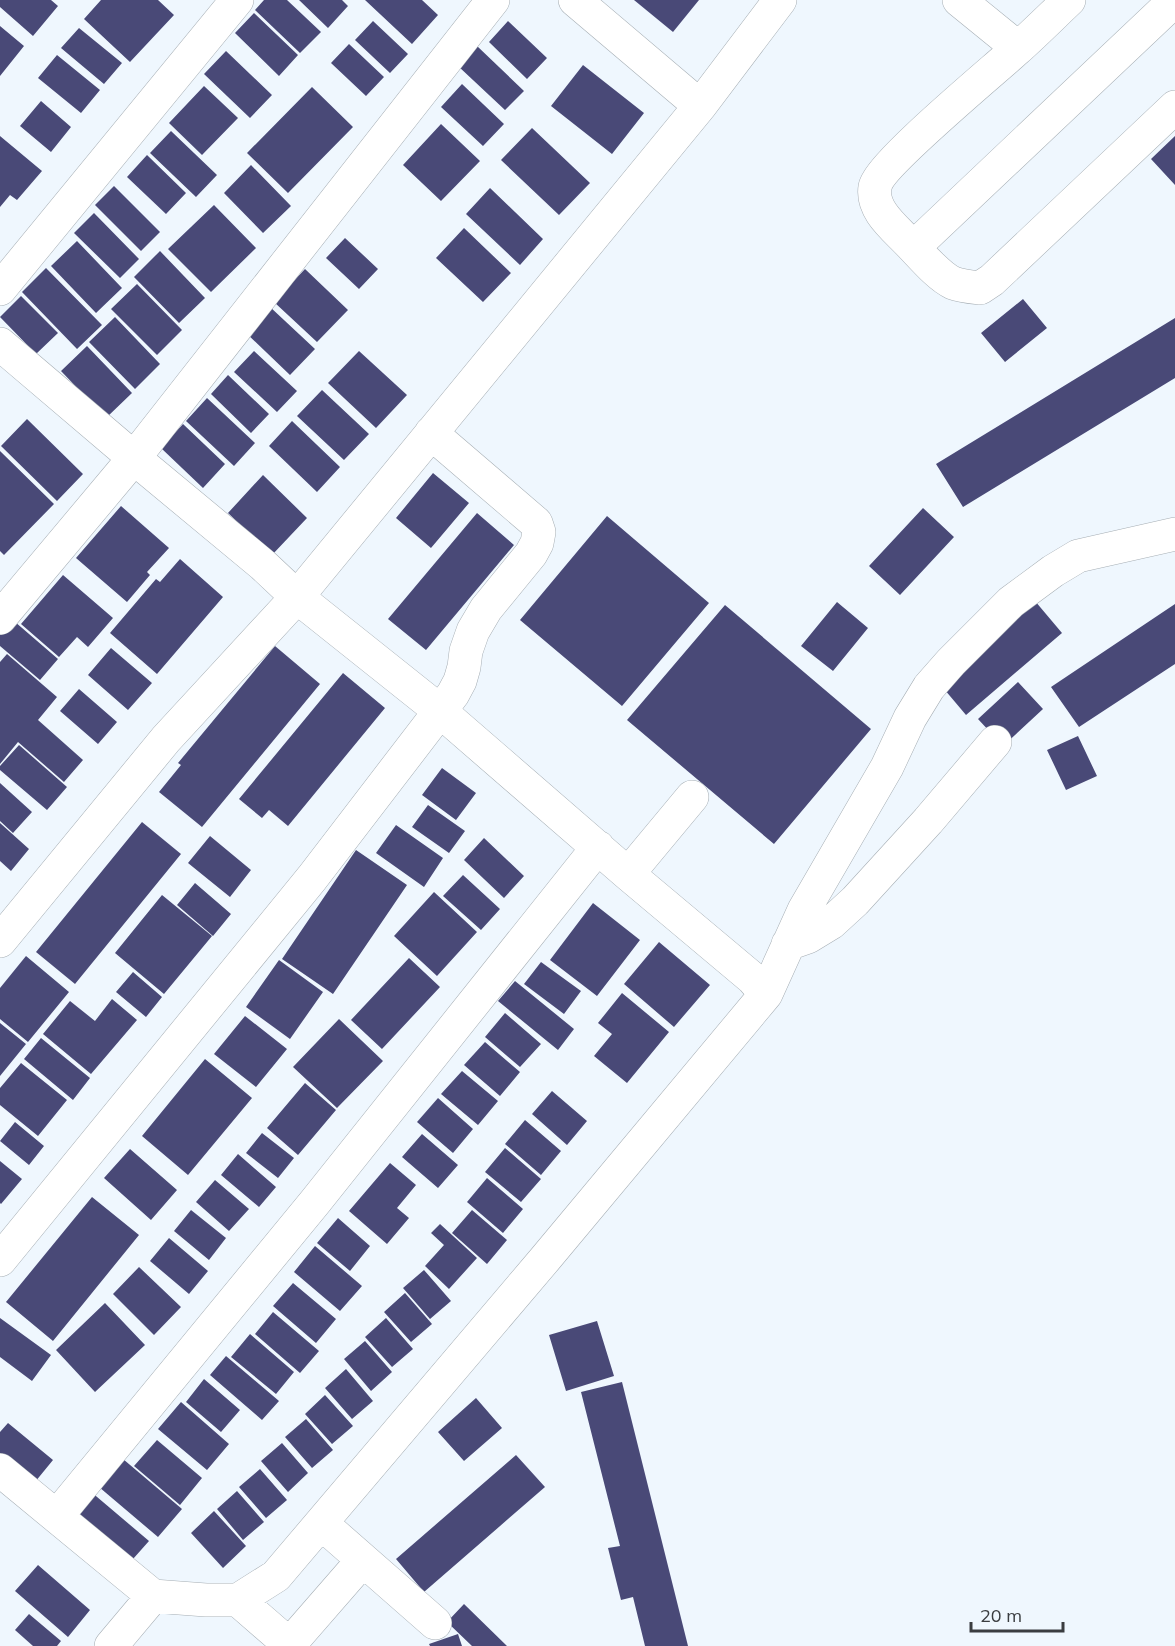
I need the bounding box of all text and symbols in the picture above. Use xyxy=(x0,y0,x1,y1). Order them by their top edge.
scale bar xyxy=(971,1595,1062,1633)
text: 20 m xyxy=(980,1604,1022,1627)

